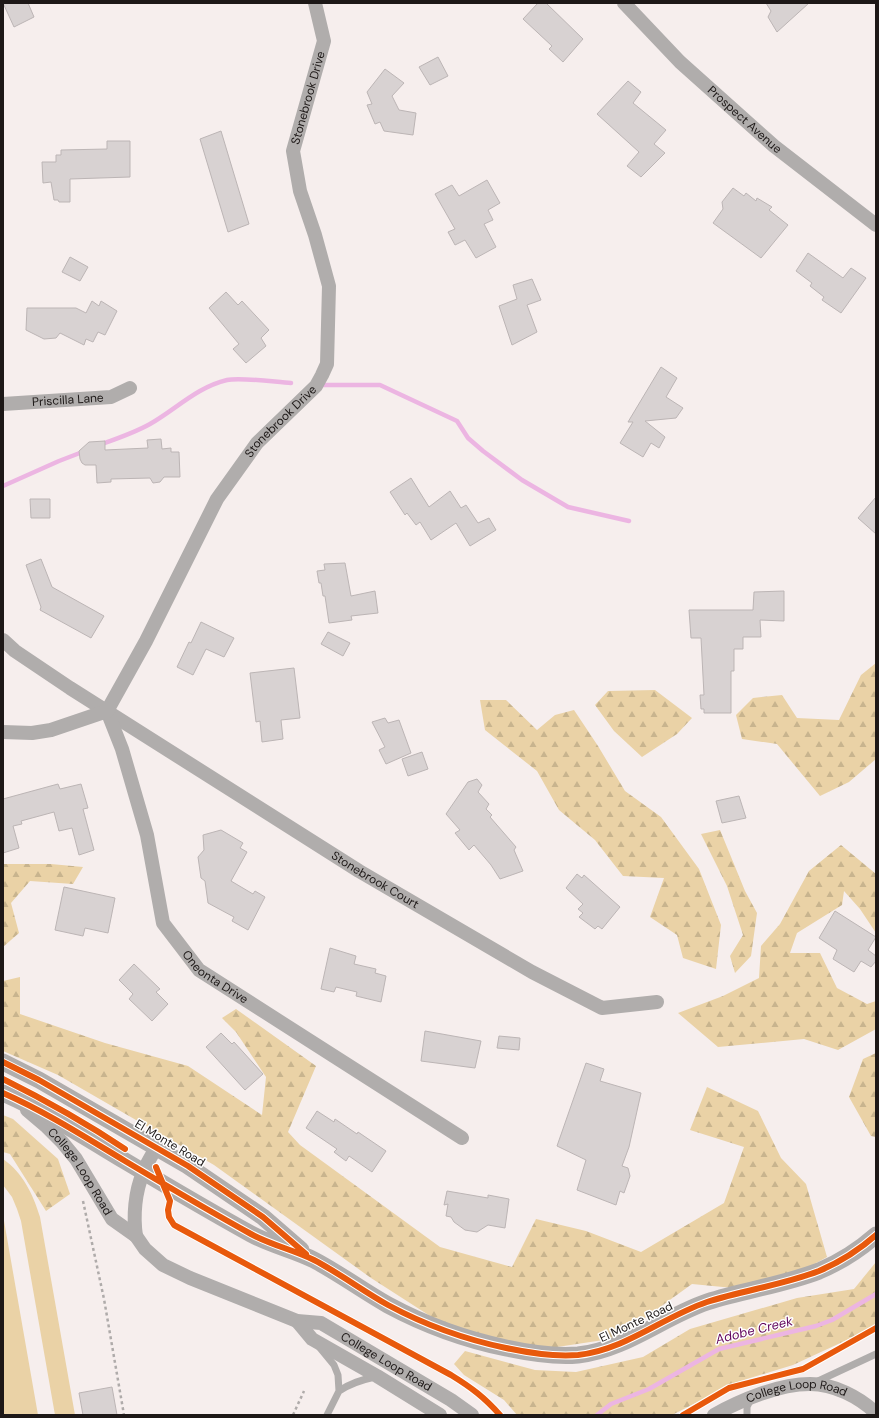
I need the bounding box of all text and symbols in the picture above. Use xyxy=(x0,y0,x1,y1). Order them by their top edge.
street label: Stonebrook Drive xyxy=(287,49,329,146)
street label: Prospect Avenue xyxy=(704,82,785,157)
street label: Stonebrook Drive xyxy=(241,382,320,461)
street label: Priscilla Lane xyxy=(32,389,104,410)
street label: Stonebrook Court xyxy=(328,847,422,912)
street label: Oneonta Drive xyxy=(179,947,251,1007)
street label: El Monte Road xyxy=(132,1116,208,1170)
street label: College Loop Road xyxy=(44,1124,116,1218)
street label: El Monte Road xyxy=(597,1298,675,1346)
water label: Adobe Creek xyxy=(713,1312,795,1348)
street label: College Loop Road xyxy=(338,1328,435,1395)
street label: College Loop Road xyxy=(744,1376,850,1407)

